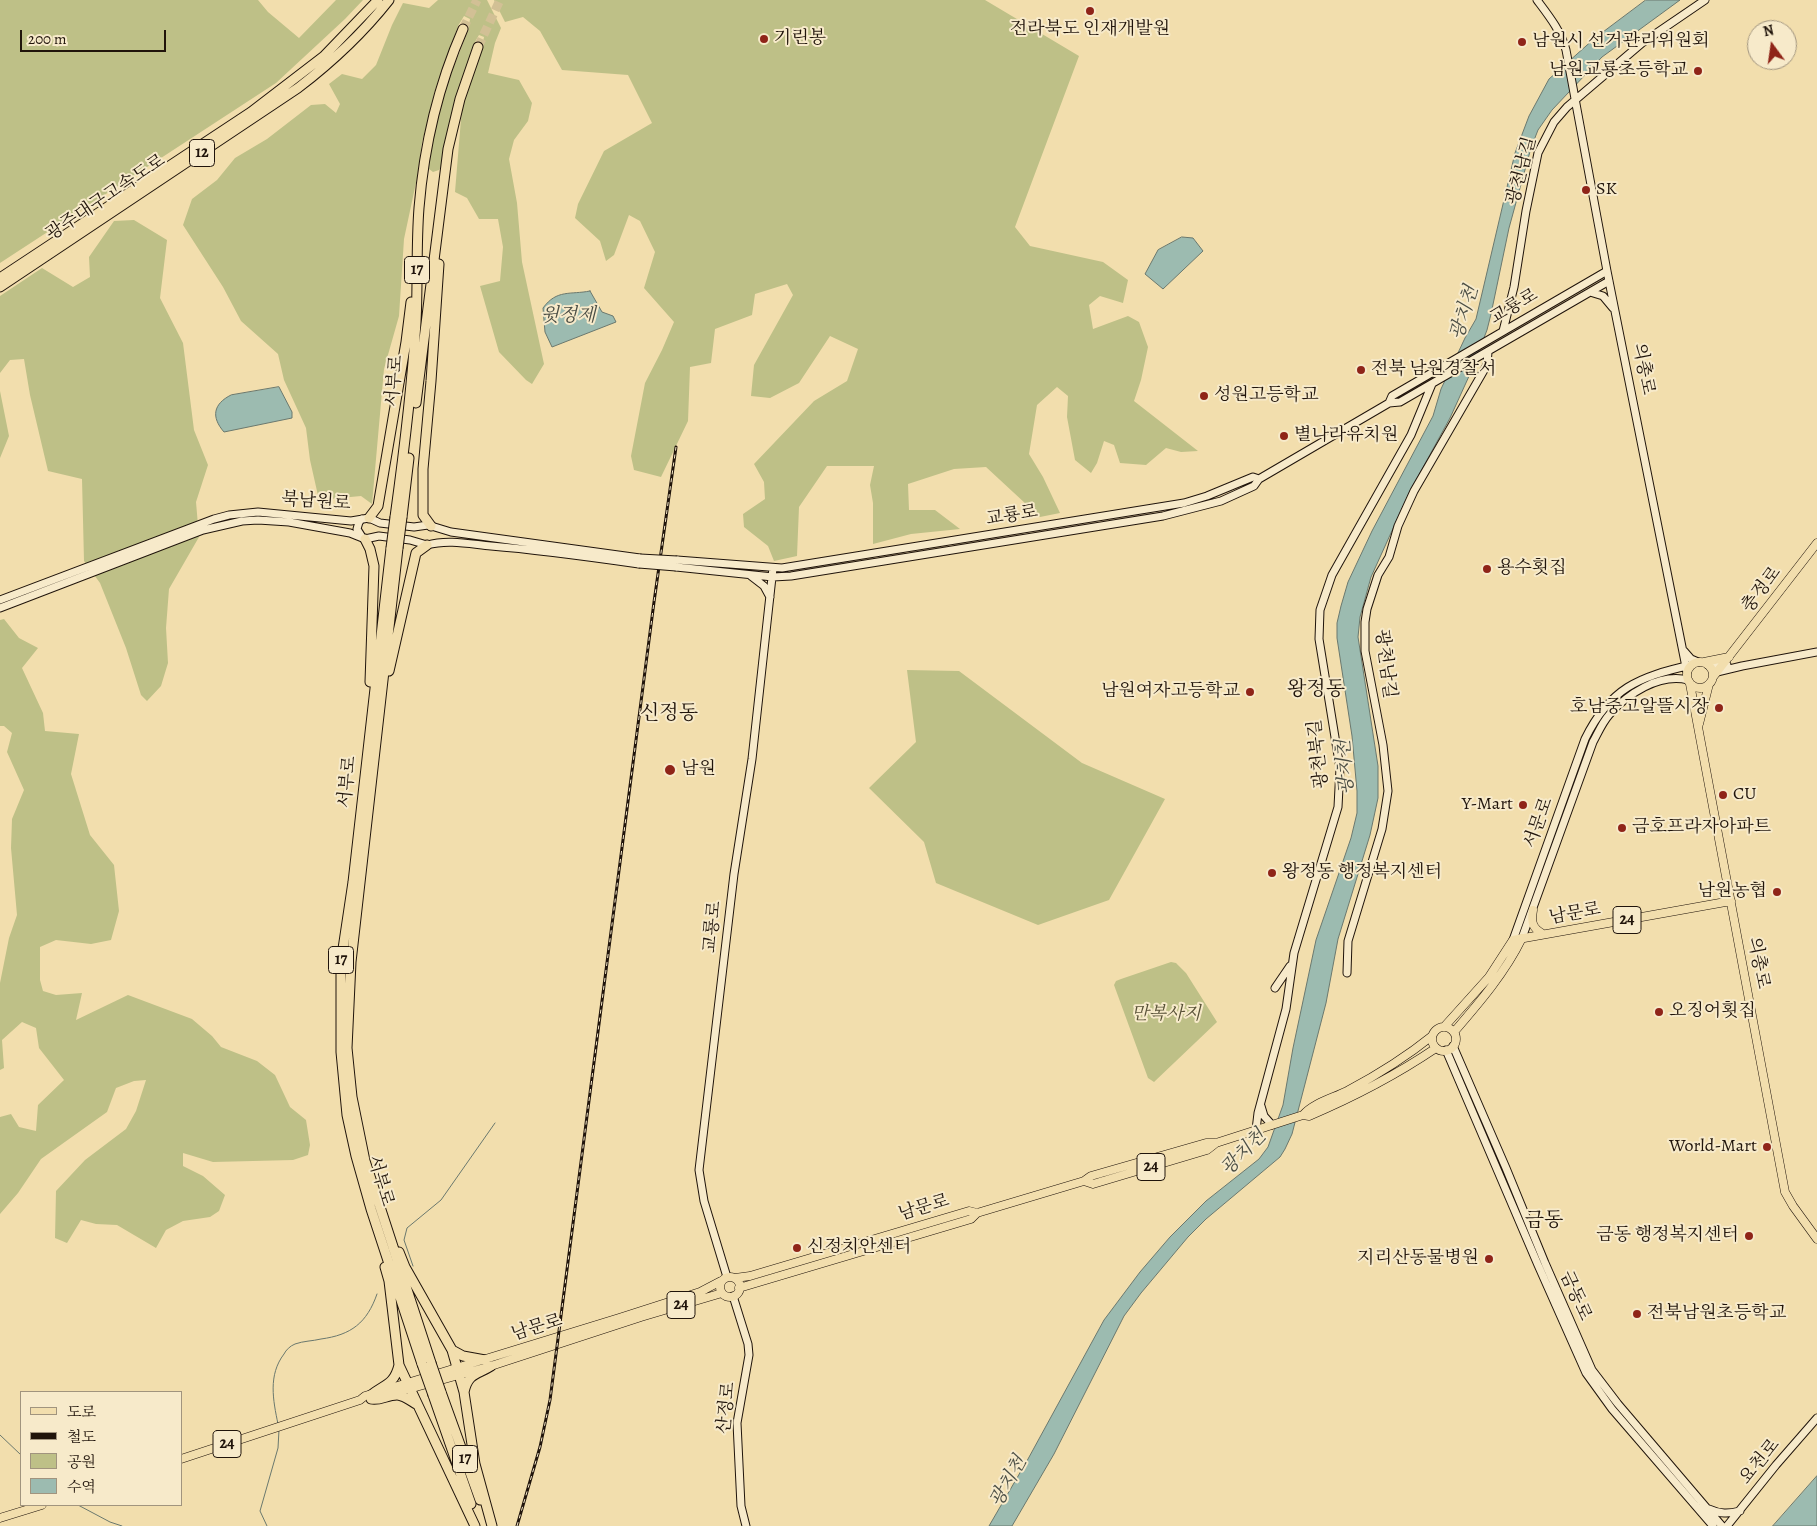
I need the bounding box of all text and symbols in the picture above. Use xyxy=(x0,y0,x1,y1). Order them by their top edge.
marker: 전라북도 인재개발원 xyxy=(1084,5,1096,17)
place label: 전라북도 인재개발원 xyxy=(1010,19,1170,41)
scale bar xyxy=(22,20,169,52)
north arrow xyxy=(1747,20,1797,70)
text: N xyxy=(1761,20,1776,41)
place label: 기린봉 xyxy=(774,28,826,50)
text: 200 m xyxy=(28,29,67,49)
place label: 남원시 선거관리위원회 xyxy=(1532,31,1709,53)
marker: 기린봉 xyxy=(758,33,770,45)
marker: 남원시 선거관리위원회 xyxy=(1516,36,1528,48)
place label: 남원교룡초등학교 xyxy=(1549,60,1688,82)
marker: 남원교룡초등학교 xyxy=(1692,65,1704,77)
street label: 광천남길 xyxy=(1503,135,1541,207)
road number: 12 xyxy=(190,140,214,167)
street label: 광주대구고속도로 xyxy=(42,150,170,246)
place label: SK xyxy=(1596,179,1617,201)
marker: SK xyxy=(1580,184,1592,196)
road number: 17 xyxy=(404,256,430,284)
water label: 광치천 xyxy=(1446,283,1484,343)
street label: 교룡로 xyxy=(1486,285,1542,329)
water label: 윗정제 xyxy=(540,305,596,327)
street label: 의총로 xyxy=(1627,341,1659,397)
street label: 서부로 xyxy=(382,354,408,408)
place label: 전북 남원경찰서 xyxy=(1371,359,1496,381)
marker: 전북 남원경찰서 xyxy=(1355,364,1367,376)
place label: 성원고등학교 xyxy=(1214,385,1318,407)
marker: 성원고등학교 xyxy=(1198,390,1210,402)
place label: 별나라유치원 xyxy=(1294,425,1398,447)
marker: 별나라유치원 xyxy=(1278,430,1290,442)
street label: 북남원로 xyxy=(281,489,351,515)
street label: 교룡로 xyxy=(985,501,1039,531)
place label: 용수횟집 xyxy=(1497,558,1567,580)
marker: 용수횟집 xyxy=(1481,563,1493,575)
street label: 충정로 xyxy=(1738,563,1786,617)
street label: 광천남길 xyxy=(1370,628,1400,700)
district label: 왕정동 xyxy=(1287,678,1345,702)
place label: 남원여자고등학교 xyxy=(1101,681,1240,703)
marker: 남원여자고등학교 xyxy=(1244,686,1256,698)
place label: 호남중고알뜰시장 xyxy=(1570,697,1709,719)
district label: 신정동 xyxy=(640,702,698,726)
marker: 호남중고알뜰시장 xyxy=(1713,702,1725,714)
street label: 광천북길 xyxy=(1305,718,1333,790)
water label: 광치천 xyxy=(1333,739,1359,795)
street label: 서부로 xyxy=(335,755,361,809)
place label: 남원 xyxy=(681,759,716,781)
marker: 남원 xyxy=(663,763,677,777)
place label: CU xyxy=(1733,784,1757,806)
marker: CU xyxy=(1717,789,1729,801)
place label: Y-Mart xyxy=(1462,794,1513,816)
street label: 서문로 xyxy=(1520,795,1558,851)
marker: Y-Mart xyxy=(1517,799,1529,811)
place label: 금호프라자아파트 xyxy=(1632,817,1771,839)
marker: 금호프라자아파트 xyxy=(1616,822,1628,834)
place label: 왕정동 행정복지센터 xyxy=(1282,862,1442,884)
marker: 왕정동 행정복지센터 xyxy=(1266,867,1278,879)
place label: 남원농협 xyxy=(1697,881,1767,903)
marker: 남원농협 xyxy=(1771,886,1783,898)
street label: 남문로 xyxy=(1547,899,1603,929)
street label: 교룡로 xyxy=(700,900,726,954)
road number: 24 xyxy=(1613,906,1641,934)
street label: 의총로 xyxy=(1742,935,1774,991)
road number: 17 xyxy=(328,946,354,974)
place label: 오징어횟집 xyxy=(1669,1001,1756,1023)
park label: 만복사지 xyxy=(1131,1004,1201,1026)
marker: 오징어횟집 xyxy=(1653,1006,1665,1018)
water label: 광치천 xyxy=(1217,1125,1271,1181)
place label: World-Mart xyxy=(1669,1136,1757,1158)
marker: World-Mart xyxy=(1761,1141,1773,1153)
street label: 서부로 xyxy=(362,1153,398,1209)
road number: 24 xyxy=(1137,1154,1165,1180)
street label: 남문로 xyxy=(896,1190,952,1226)
district label: 금동 xyxy=(1525,1209,1563,1233)
place label: 금동 행정복지센터 xyxy=(1596,1225,1739,1247)
marker: 금동 행정복지센터 xyxy=(1743,1230,1755,1242)
place label: 신정치안센터 xyxy=(807,1237,911,1259)
marker: 신정치안센터 xyxy=(791,1242,803,1254)
place label: 지리산동물병원 xyxy=(1357,1248,1479,1270)
marker: 지리산동물병원 xyxy=(1483,1253,1495,1265)
street label: 금동로 xyxy=(1555,1268,1595,1324)
road number: 24 xyxy=(667,1292,695,1318)
place label: 전북남원초등학교 xyxy=(1647,1303,1786,1325)
marker: 전북남원초등학교 xyxy=(1631,1308,1643,1320)
street label: 남문로 xyxy=(509,1310,565,1346)
street label: 산정로 xyxy=(714,1381,740,1435)
legend xyxy=(20,1391,182,1506)
text: 도로 xyxy=(67,1402,96,1422)
text: 철도 xyxy=(67,1427,96,1447)
road number: 24 xyxy=(213,1430,241,1458)
street label: 요천로 xyxy=(1735,1435,1785,1489)
road number: 17 xyxy=(452,1446,478,1472)
text: 공원 xyxy=(67,1452,96,1472)
water label: 광치천 xyxy=(986,1452,1032,1512)
text: 수역 xyxy=(67,1477,96,1497)

